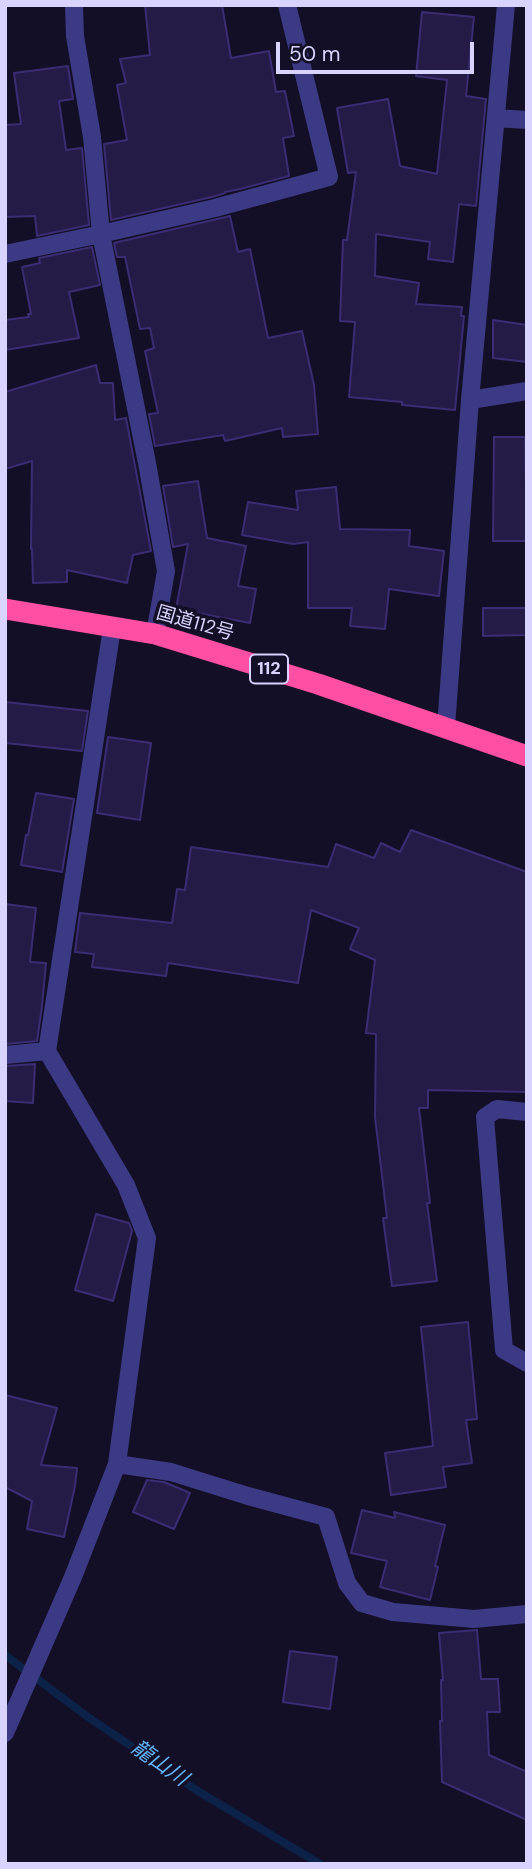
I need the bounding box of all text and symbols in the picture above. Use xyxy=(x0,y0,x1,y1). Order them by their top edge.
scale bar xyxy=(280,28,478,72)
text: 50 m xyxy=(289,40,340,68)
street label: 国道112号 xyxy=(154,602,236,646)
road number: 112 xyxy=(250,654,288,684)
water label: 龍山川 xyxy=(126,1736,192,1792)

